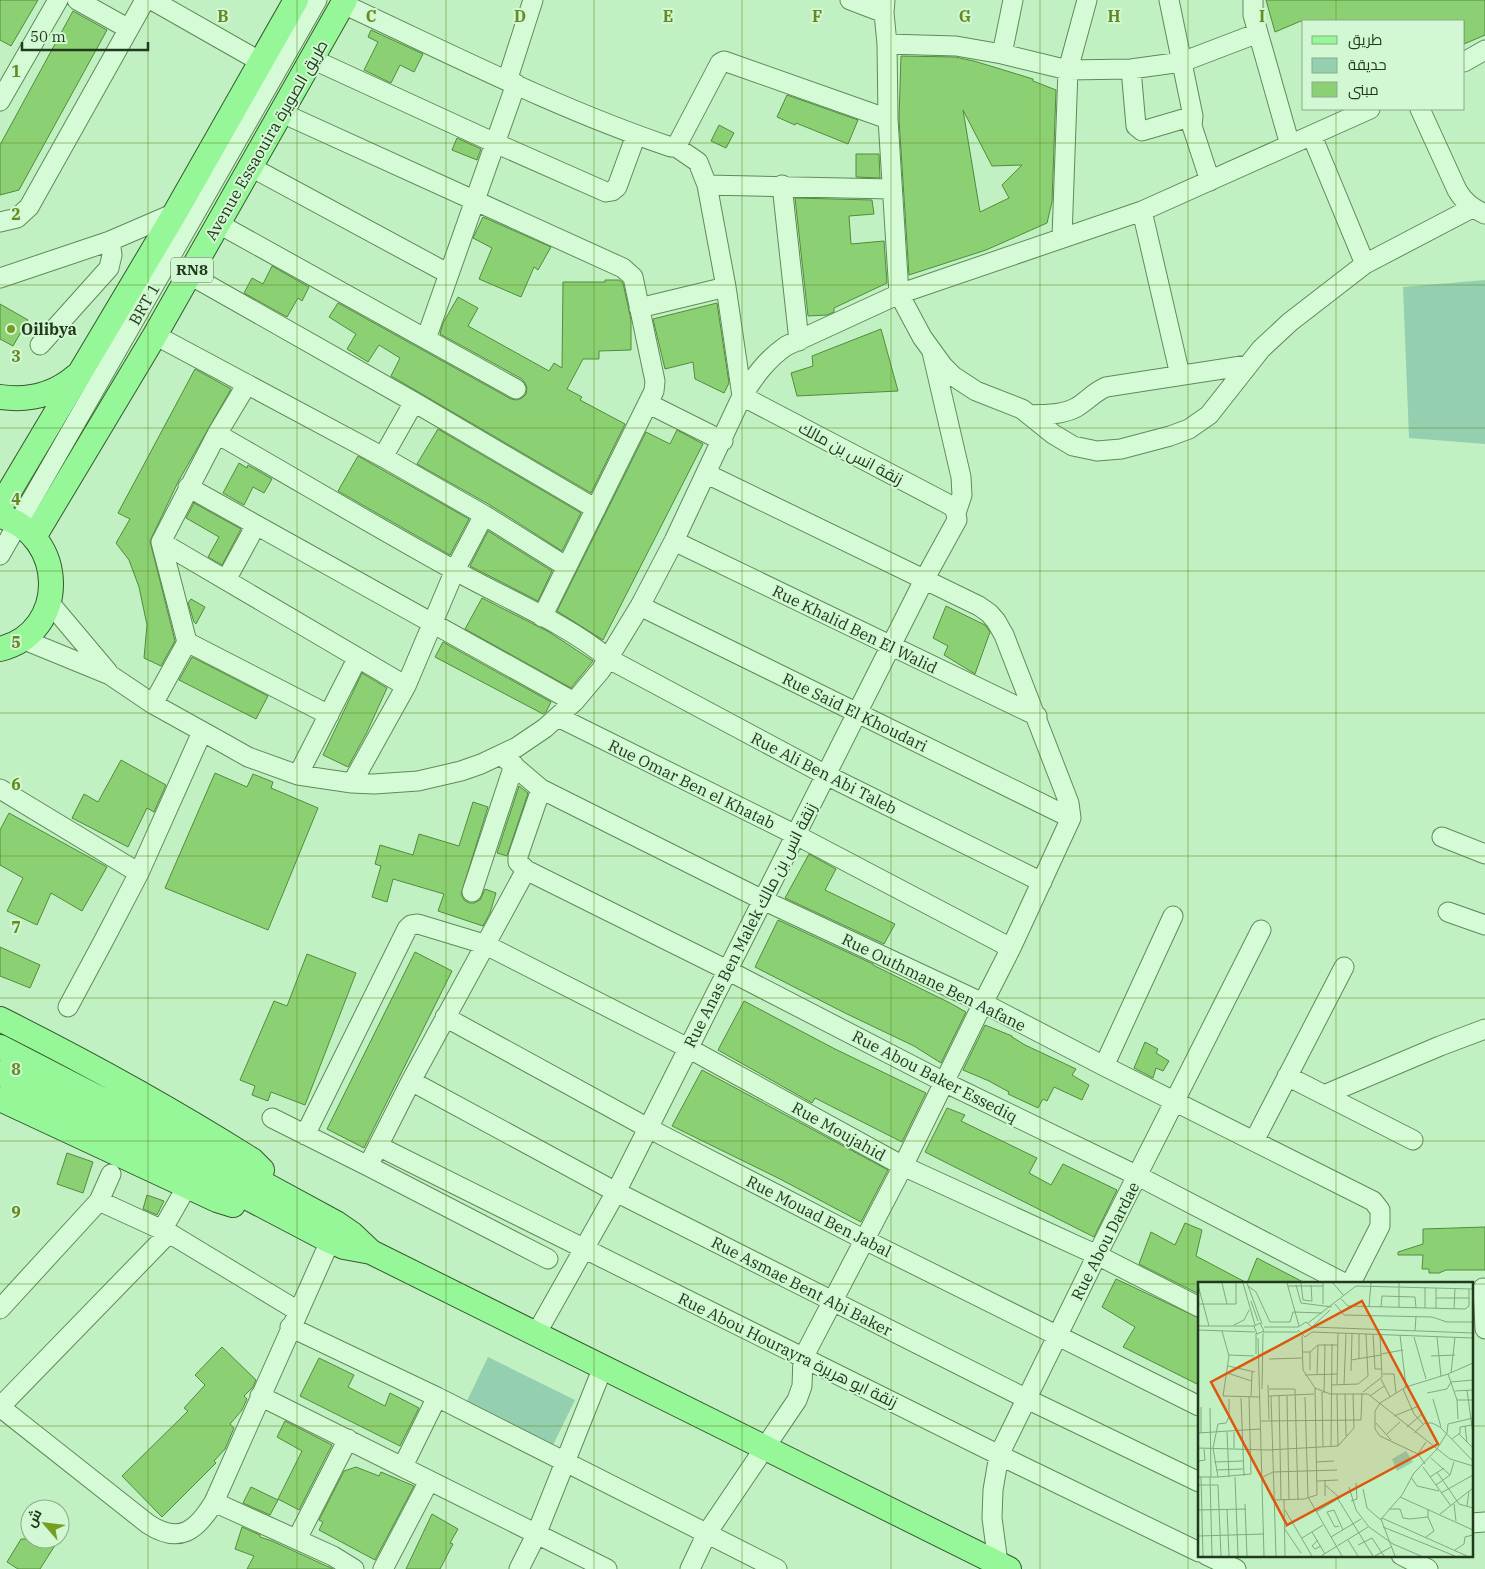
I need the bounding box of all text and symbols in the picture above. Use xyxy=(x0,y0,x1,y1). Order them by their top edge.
text: B xyxy=(217,6,229,26)
text: C xyxy=(366,6,376,26)
text: D xyxy=(514,6,526,26)
text: E xyxy=(663,6,673,26)
text: F xyxy=(812,6,822,26)
text: G xyxy=(959,6,971,26)
text: H xyxy=(1108,6,1121,26)
text: I xyxy=(1259,6,1265,26)
scale bar xyxy=(22,20,149,52)
legend xyxy=(1302,20,1465,110)
text: 50 m xyxy=(30,27,66,46)
text: طريق xyxy=(1348,30,1382,50)
street label: Avenue Essaouira طريق الصويرة xyxy=(200,36,333,244)
text: حديقة xyxy=(1348,55,1387,74)
text: 1 xyxy=(11,61,21,81)
text: مبنى xyxy=(1348,80,1379,100)
text: 2 xyxy=(11,204,21,224)
road number: RN8 xyxy=(171,258,213,282)
street label: BRT 1 xyxy=(124,280,164,328)
place label: Oilibya xyxy=(21,319,77,339)
marker: Oilibya xyxy=(5,323,17,335)
text: 3 xyxy=(11,346,21,366)
street label: زنقة انس بن مالك xyxy=(795,417,907,490)
text: 4 xyxy=(11,489,21,509)
street label: Rue Khalid Ben El Walid xyxy=(769,580,941,678)
text: 5 xyxy=(11,632,21,652)
street label: Rue Said El Khoudari xyxy=(779,668,931,756)
street label: Rue Ali Ben Abi Taleb xyxy=(748,727,900,819)
street label: Rue Omar Ben el Khatab xyxy=(605,735,779,833)
text: 6 xyxy=(11,774,21,794)
street label: Rue Anas Ben Malek زنقة انس بن مالك xyxy=(679,799,822,1051)
text: 7 xyxy=(11,917,21,937)
street label: Rue Outhmane Ben Aafane xyxy=(839,929,1029,1035)
street label: Rue Abou Baker Essediq xyxy=(849,1026,1021,1127)
text: 8 xyxy=(11,1059,21,1079)
street label: Rue Moujahid xyxy=(789,1097,890,1165)
street label: Rue Mouad Ben Jabal xyxy=(743,1171,895,1261)
street label: Rue Abou Dardae xyxy=(1066,1178,1144,1304)
text: 9 xyxy=(11,1202,21,1222)
street label: Rue Asmae Bent Abi Baker xyxy=(708,1232,896,1340)
inset map xyxy=(1198,1282,1472,1556)
street label: Rue Abou Hourayra زنقة ابو هريرة xyxy=(675,1288,901,1412)
north arrow xyxy=(20,1499,70,1549)
text: ش xyxy=(21,1506,46,1530)

